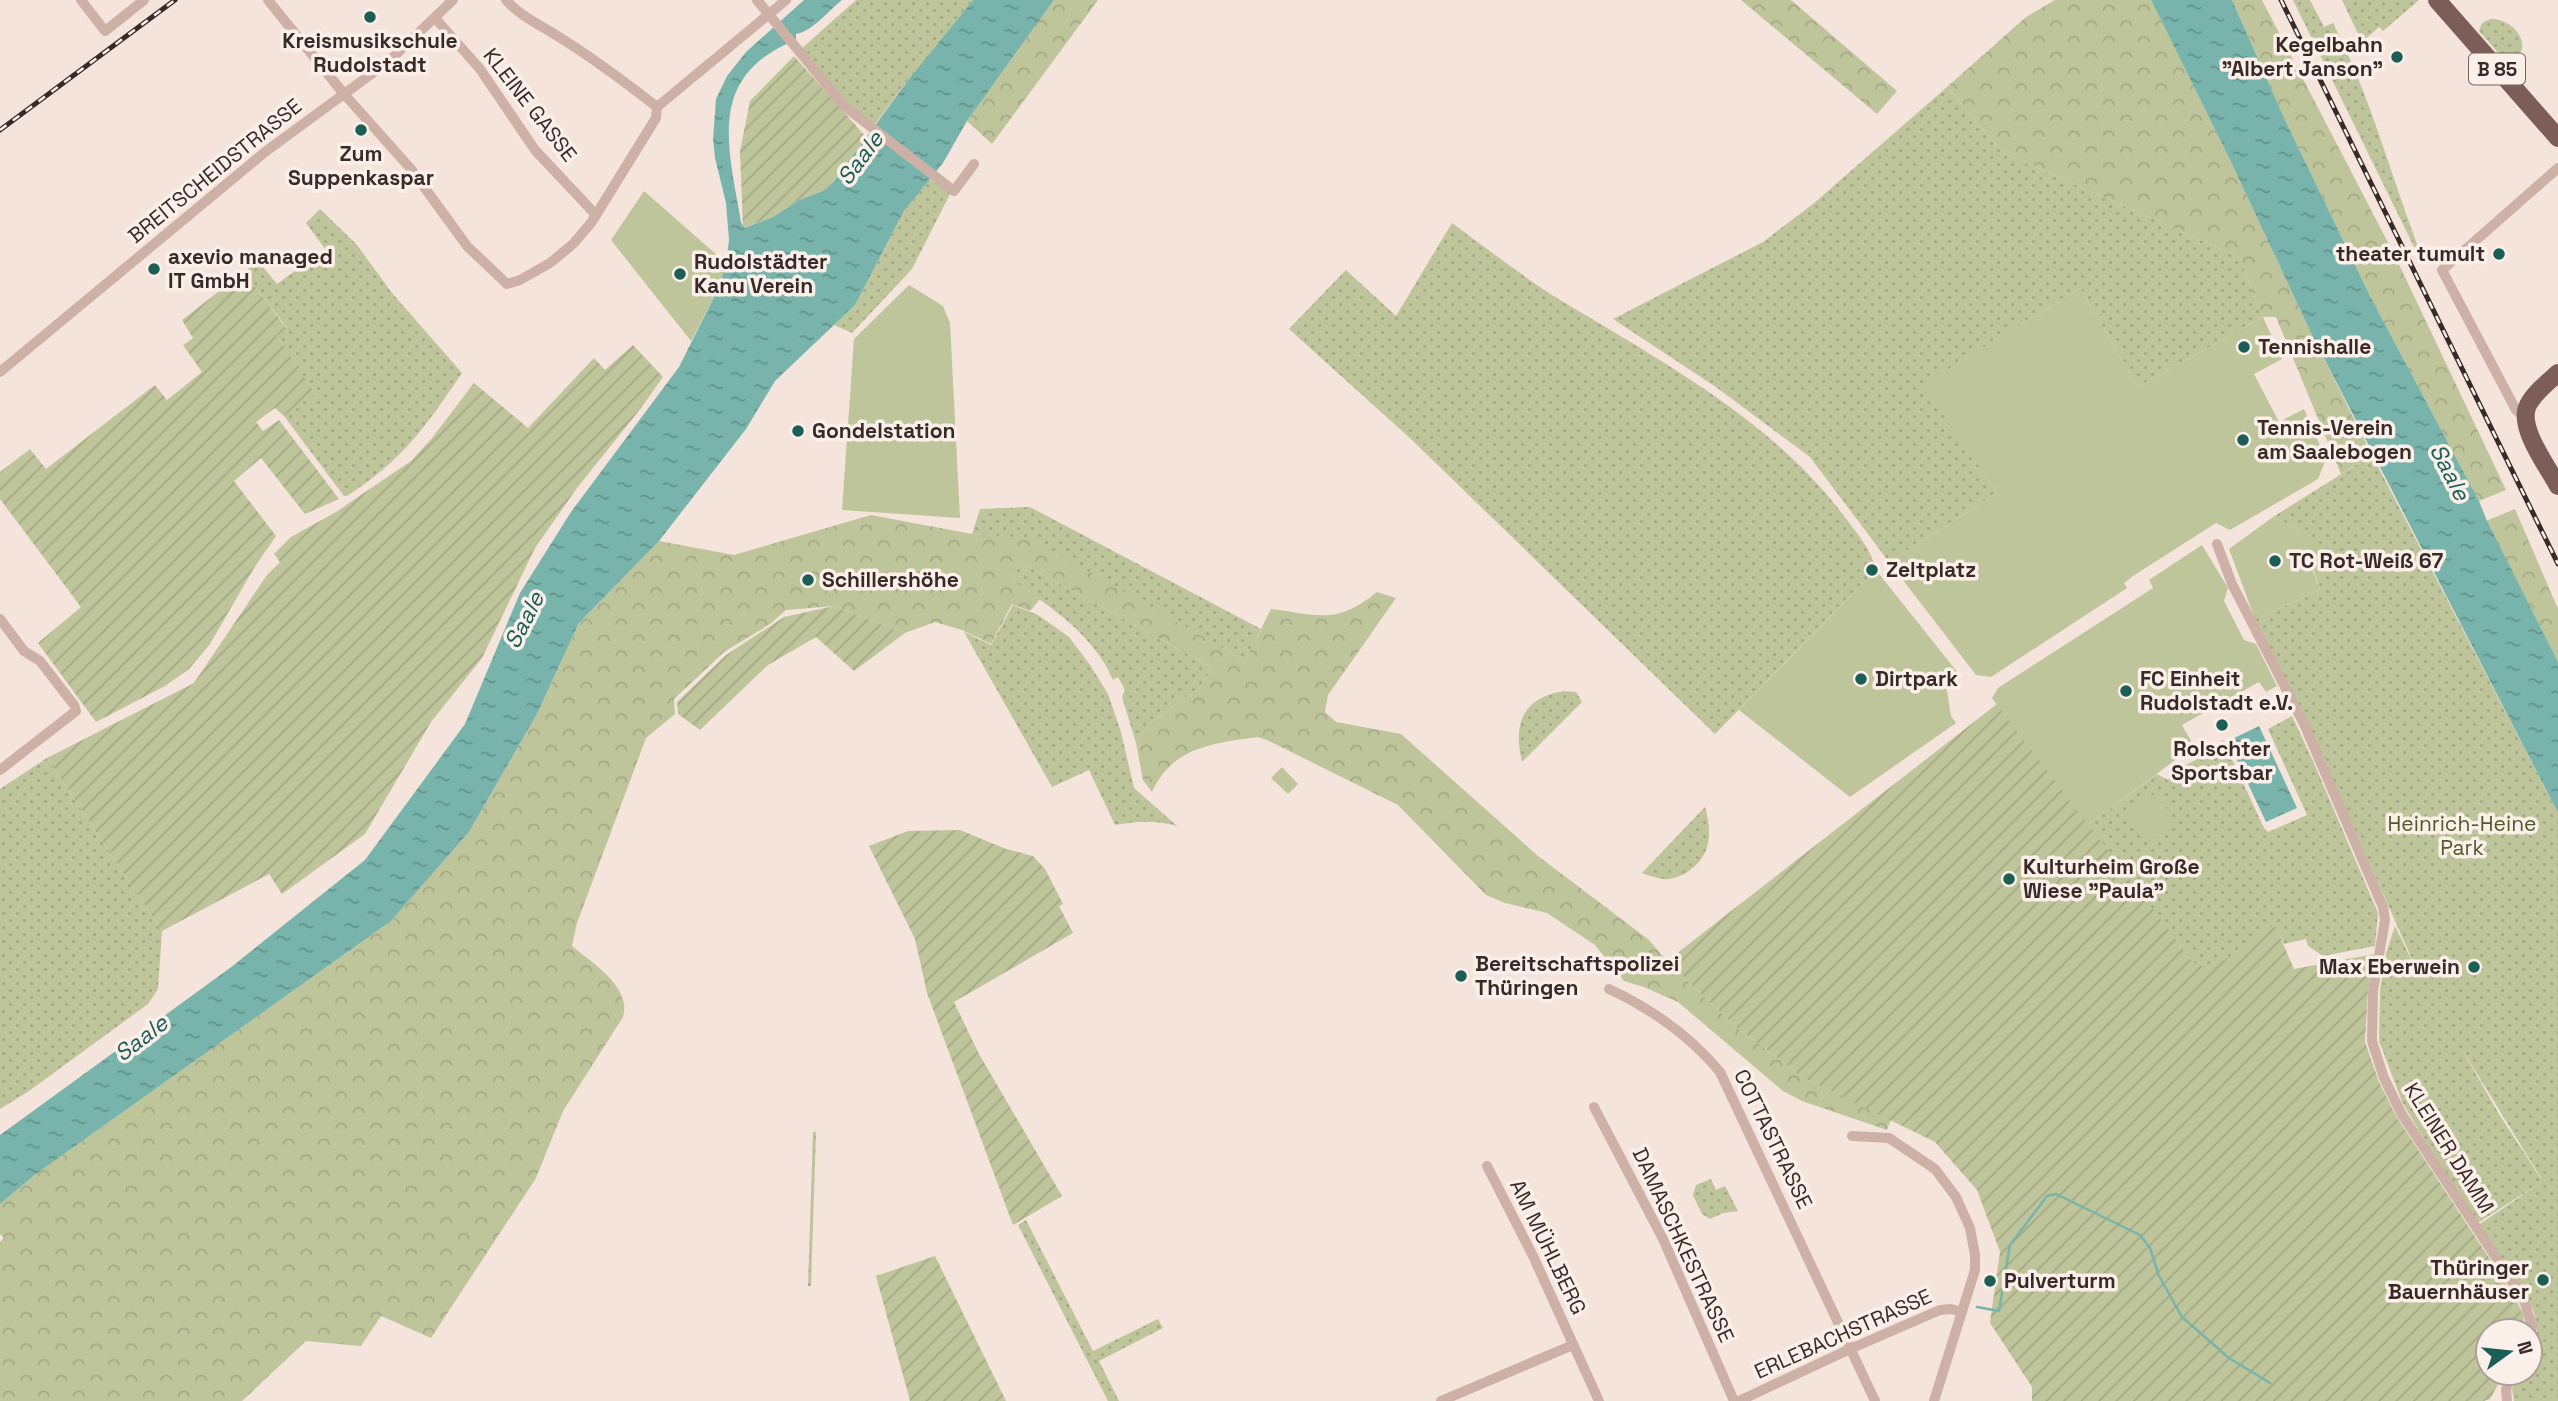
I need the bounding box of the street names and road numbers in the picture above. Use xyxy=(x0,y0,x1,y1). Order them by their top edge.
street label: KLEINE GASSE xyxy=(478,42,583,167)
road number: B 85 xyxy=(2469,54,2525,85)
street label: BREITSCHEIDSTRASSE xyxy=(122,92,307,249)
street label: COTTASTRASSE xyxy=(1728,1065,1819,1213)
street label: KLEINER DAMM xyxy=(2399,1077,2500,1218)
street label: DAMASCHKESTRASSE xyxy=(1626,1143,1740,1346)
street label: AM MÜHLBERG xyxy=(1504,1175,1593,1319)
street label: ERLEBACHSTRASSE xyxy=(1750,1282,1936,1385)

